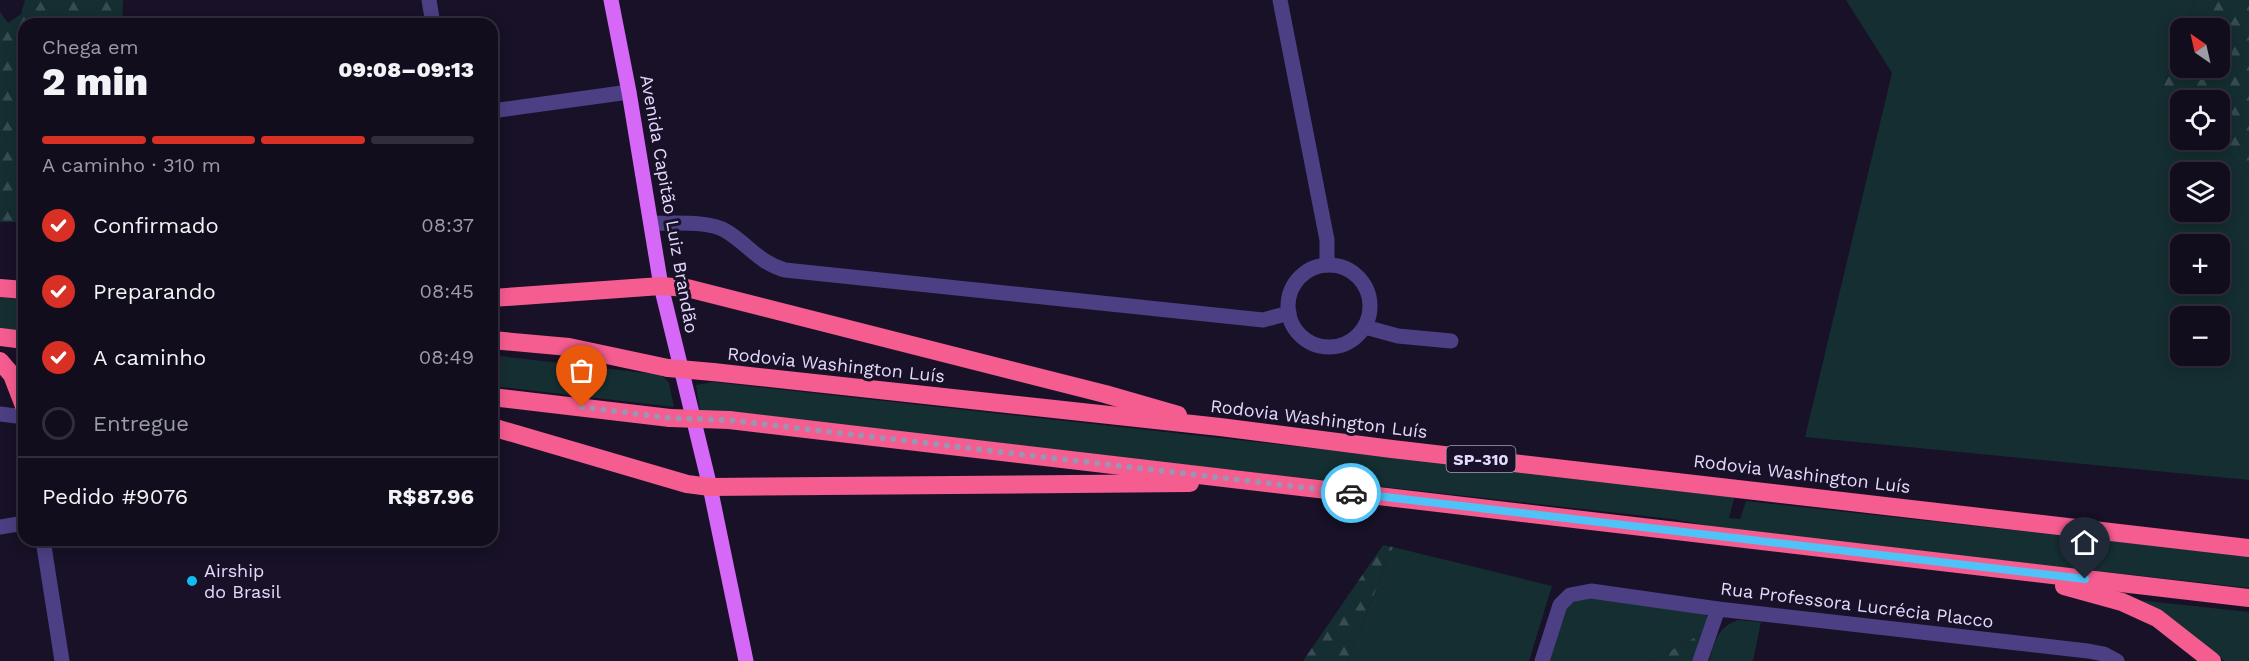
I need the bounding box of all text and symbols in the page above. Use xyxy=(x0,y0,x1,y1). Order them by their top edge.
north arrow xyxy=(2170,18,2230,78)
map controls xyxy=(2170,18,2230,366)
text: Chega em xyxy=(42,35,139,59)
text: 09:08–09:13 xyxy=(338,57,474,82)
text: 2 min xyxy=(42,59,148,104)
street label: Avenida Capitão Luiz Brandão xyxy=(636,73,703,335)
button: locate xyxy=(2170,90,2230,150)
text: A caminho · 310 m xyxy=(42,153,221,177)
button: layers xyxy=(2170,162,2230,222)
icon: check xyxy=(42,209,75,242)
text: Confirmado xyxy=(93,213,219,238)
text: 08:37 xyxy=(421,213,474,237)
button: + xyxy=(2170,234,2230,294)
icon: check xyxy=(42,275,75,308)
text: Preparando xyxy=(93,279,216,304)
text: 08:45 xyxy=(419,279,474,303)
button: − xyxy=(2170,306,2230,366)
icon: check xyxy=(42,341,75,374)
street label: Rodovia Washington Luís xyxy=(726,343,946,386)
text: A caminho xyxy=(93,345,206,370)
text: 08:49 xyxy=(419,345,474,369)
pin xyxy=(556,345,607,407)
icon: bag xyxy=(565,354,598,387)
street label: Rodovia Washington Luís xyxy=(1209,395,1429,442)
text: Entregue xyxy=(93,411,189,436)
road number: SP-310 xyxy=(1446,446,1516,472)
street label: Rodovia Washington Luís xyxy=(1692,450,1912,497)
courier xyxy=(1321,463,1381,523)
icon: car xyxy=(1335,477,1368,510)
text: Pedido #9076 xyxy=(42,484,188,509)
text: R$87.96 xyxy=(387,484,474,509)
pin xyxy=(2059,517,2110,579)
icon: home xyxy=(2068,526,2101,559)
place label: Airship do Brasil xyxy=(204,560,282,602)
marker: Airship do Brasil xyxy=(185,574,199,588)
street label: Rua Professora Lucrécia Placco xyxy=(1719,577,1995,632)

